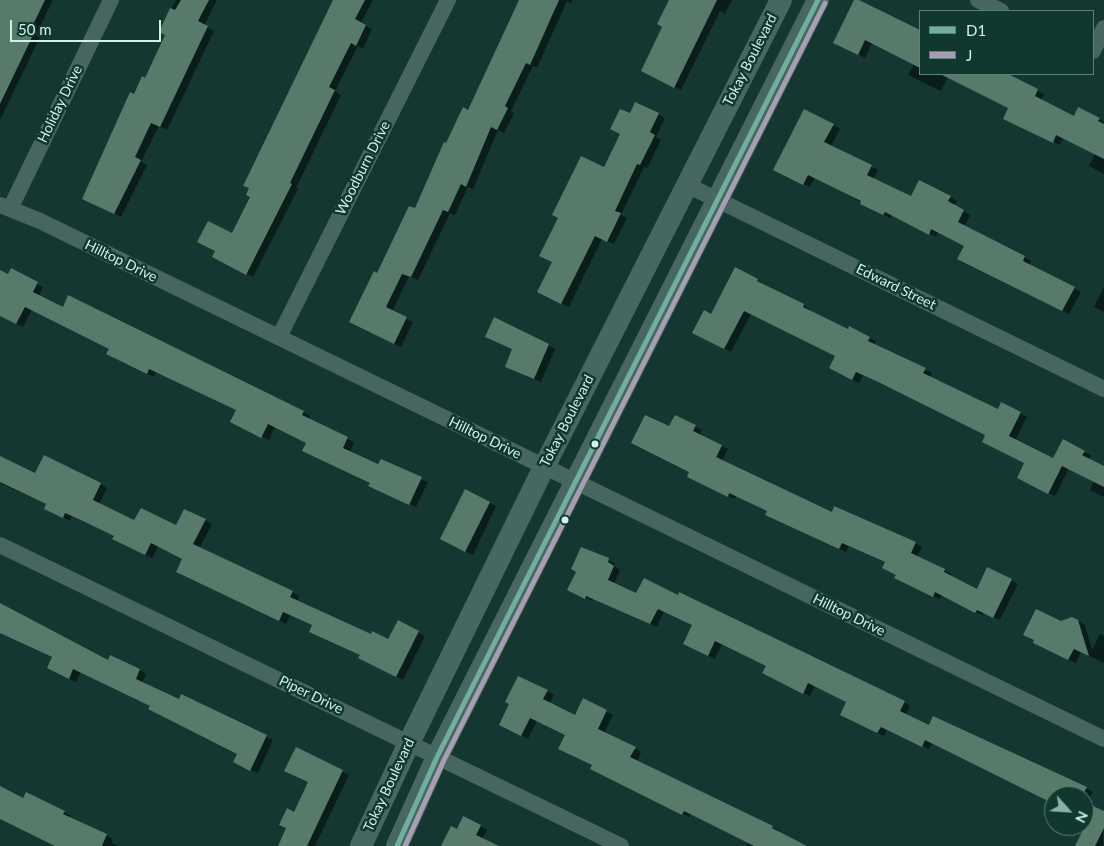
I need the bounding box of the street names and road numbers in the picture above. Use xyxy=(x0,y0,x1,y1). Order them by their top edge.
street label: Tokay Boulevard xyxy=(720,11,780,109)
street label: Holiday Drive xyxy=(34,63,86,145)
street label: Woodburn Drive xyxy=(332,118,394,218)
street label: Hilltop Drive xyxy=(82,236,160,286)
street label: Edward Street xyxy=(853,260,939,314)
street label: Tokay Boulevard xyxy=(537,372,597,470)
street label: Hilltop Drive xyxy=(446,413,524,463)
street label: Hilltop Drive xyxy=(810,590,888,640)
street label: Piper Drive xyxy=(276,672,346,718)
street label: Tokay Boulevard xyxy=(360,736,418,834)

